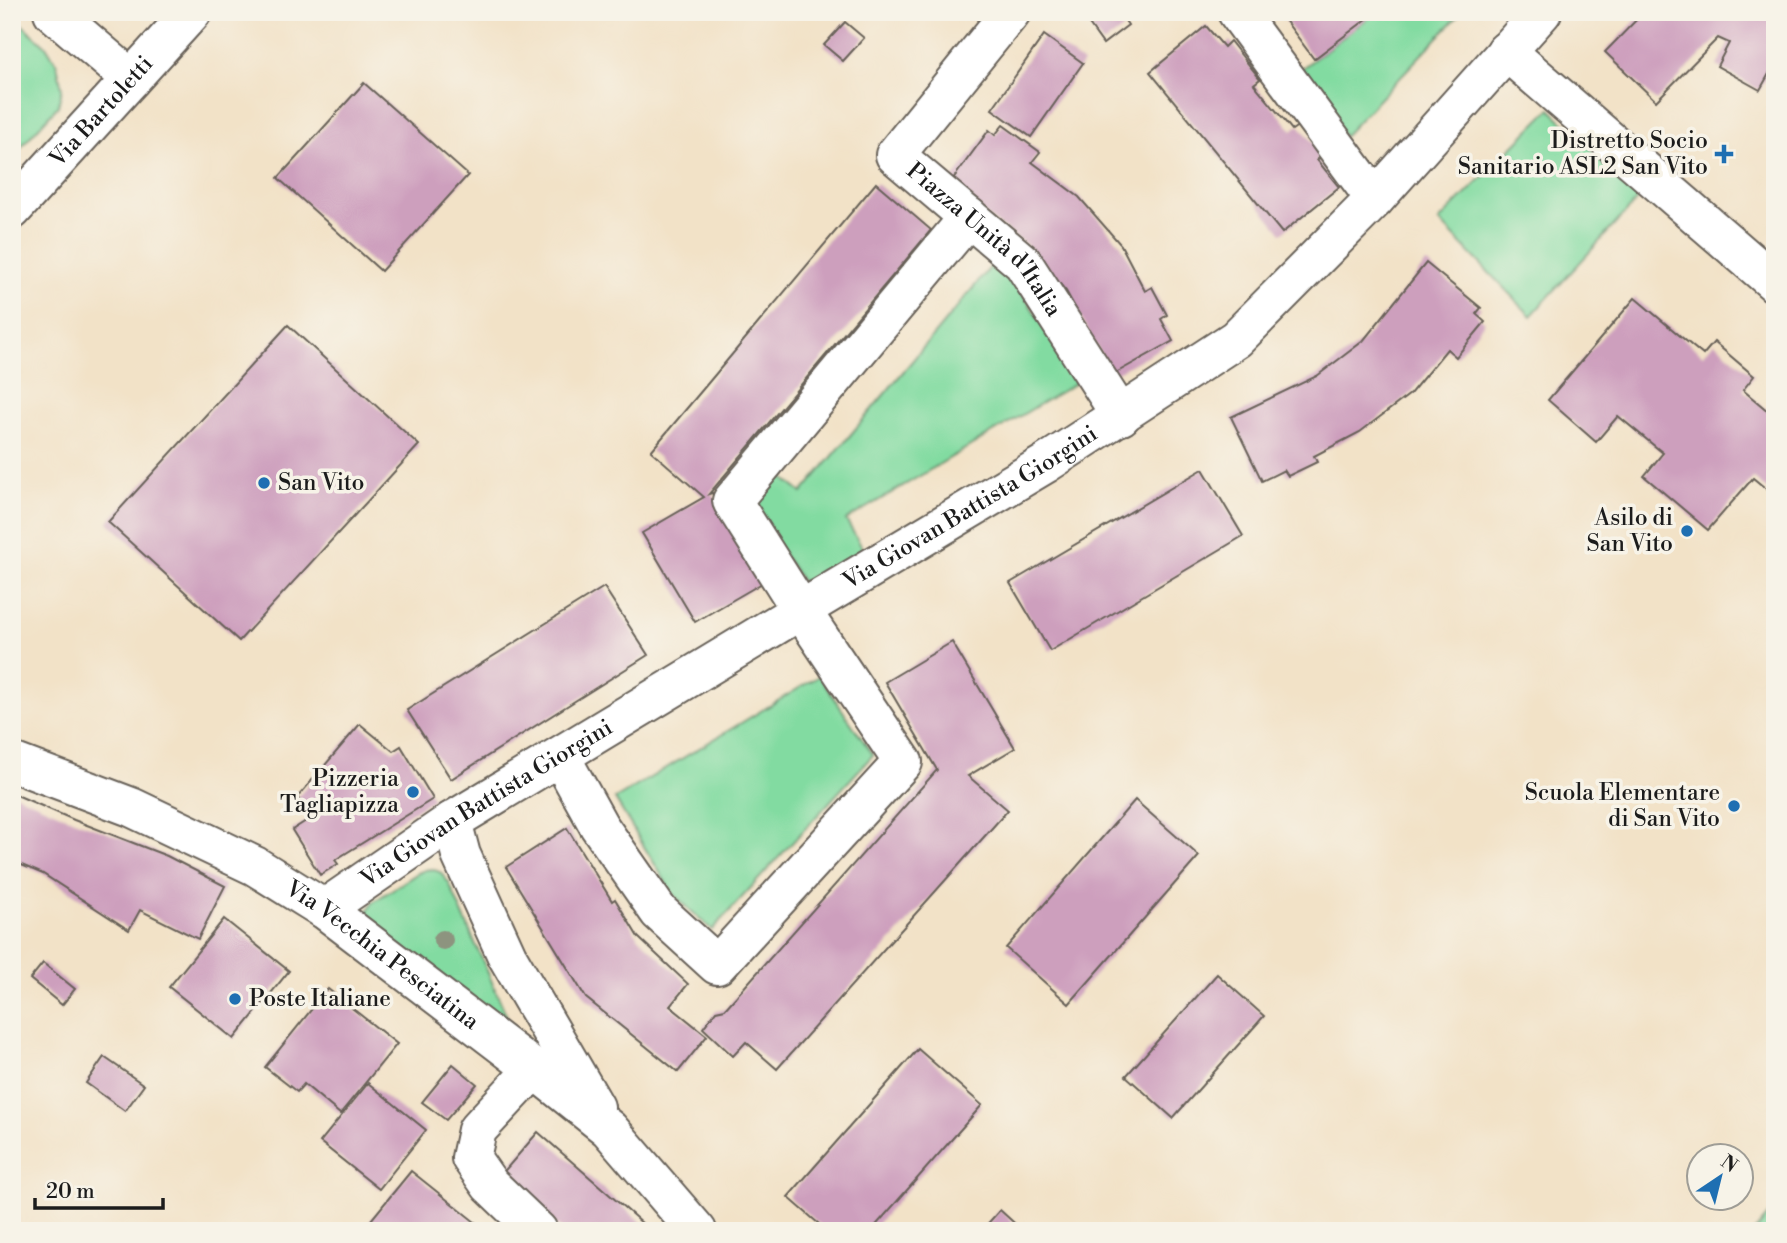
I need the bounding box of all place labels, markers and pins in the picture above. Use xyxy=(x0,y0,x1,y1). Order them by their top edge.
place label: Distretto Socio Sanitario ASL2 San Vito xyxy=(1458,127,1708,181)
marker: Distretto Socio Sanitario ASL2 San Vito xyxy=(1714,144,1734,164)
place label: San Vito xyxy=(278,469,365,497)
marker: San Vito xyxy=(256,475,272,491)
place label: Asilo di San Vito xyxy=(1586,504,1673,558)
marker: Asilo di San Vito xyxy=(1679,523,1695,539)
place label: Pizzeria Tagliapizza xyxy=(280,765,399,819)
place label: Scuola Elementare di San Vito xyxy=(1525,779,1720,833)
marker: Pizzeria Tagliapizza xyxy=(405,784,421,800)
marker: Scuola Elementare di San Vito xyxy=(1726,798,1742,814)
place label: Poste Italiane xyxy=(249,985,391,1013)
marker: Poste Italiane xyxy=(227,991,243,1007)

